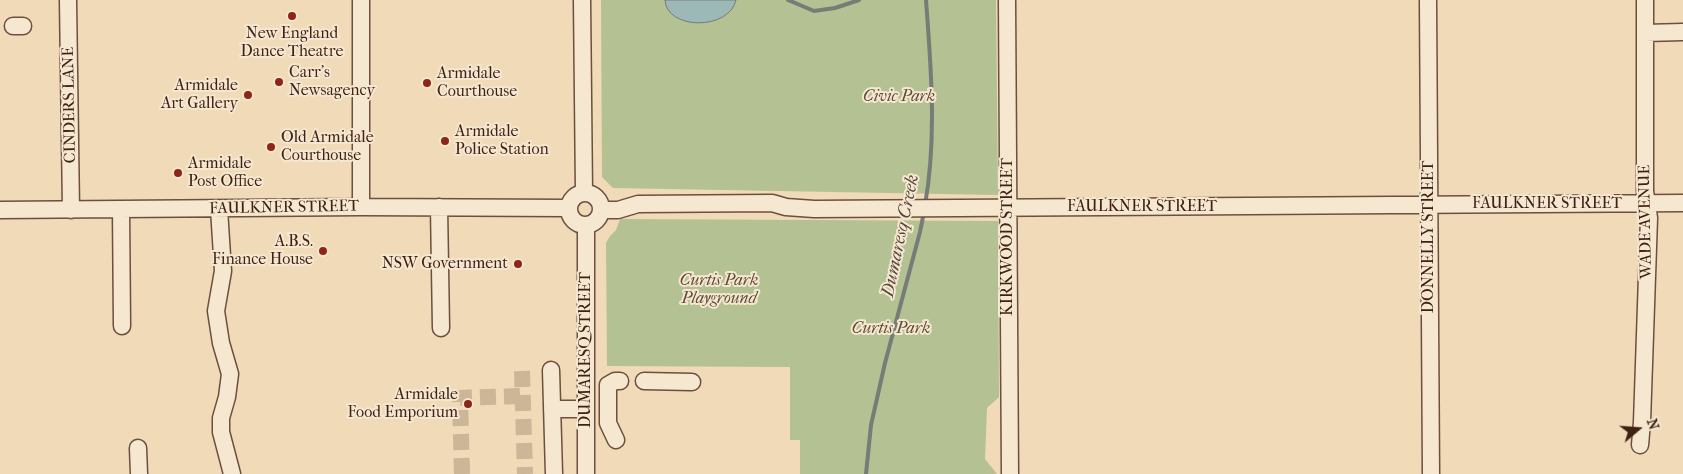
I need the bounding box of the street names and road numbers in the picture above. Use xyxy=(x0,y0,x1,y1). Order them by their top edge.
street label: CINDERS LANE xyxy=(59,47,81,163)
street label: KIRKWOOD STREET xyxy=(998,158,1018,316)
street label: DONNELLY STREET xyxy=(1419,161,1439,313)
street label: WADE AVENUE xyxy=(1635,165,1657,279)
street label: FAULKNER STREET xyxy=(1472,194,1622,214)
street label: FAULKNER STREET xyxy=(209,197,359,219)
street label: FAULKNER STREET xyxy=(1067,197,1217,217)
street label: DUMARESQ STREET xyxy=(576,272,596,428)

